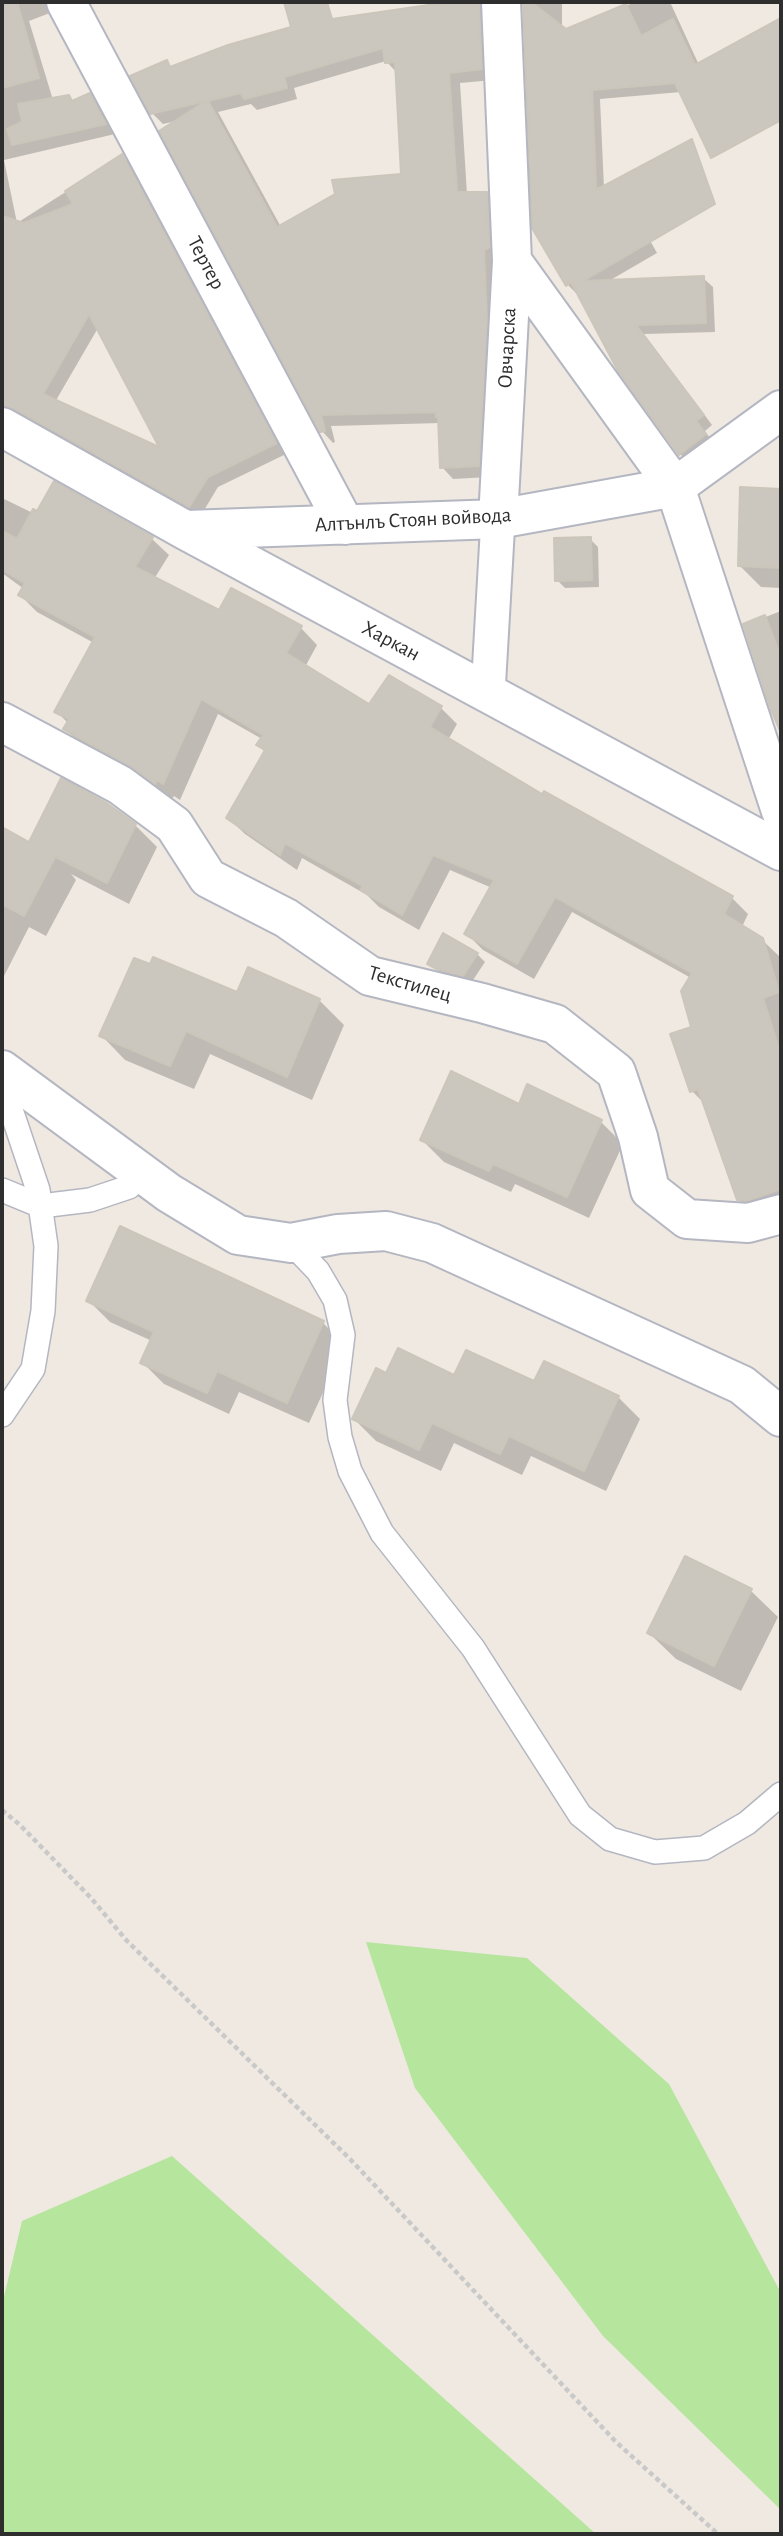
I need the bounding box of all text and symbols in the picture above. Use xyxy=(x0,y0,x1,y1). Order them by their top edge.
street label: Тертер xyxy=(182,232,230,294)
street label: Овчарска xyxy=(492,307,522,389)
street label: Алтънлъ Стоян войвода xyxy=(314,502,512,538)
street label: Харкан xyxy=(358,615,424,667)
street label: Текстилец xyxy=(365,960,455,1008)

